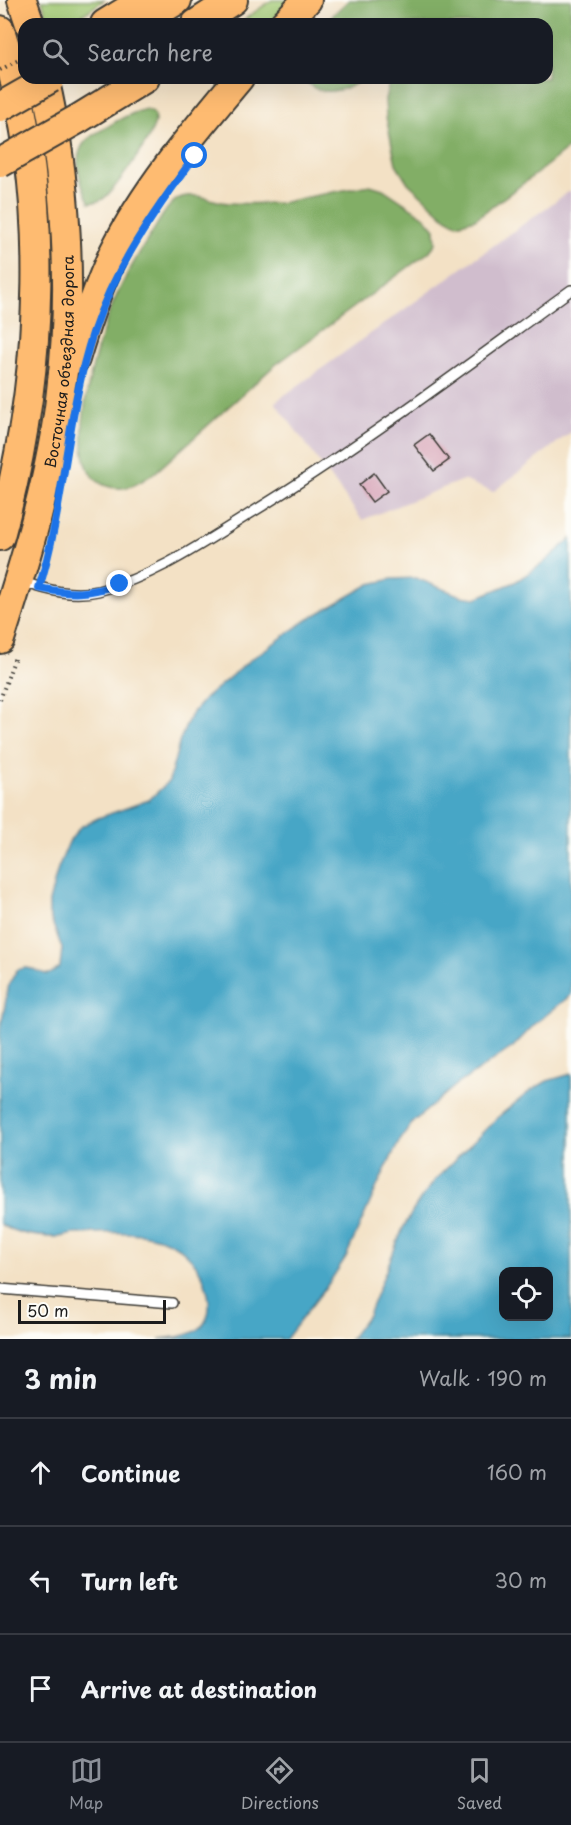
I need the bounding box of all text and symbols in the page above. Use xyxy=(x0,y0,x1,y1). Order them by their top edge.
search box xyxy=(18,18,553,84)
icon: search xyxy=(39,35,72,68)
text: Search here xyxy=(87,35,213,68)
route start xyxy=(181,142,207,168)
street label: Восточная объездная дорога xyxy=(37,254,79,470)
route end xyxy=(106,570,132,596)
map controls xyxy=(499,1267,553,1321)
button: locate xyxy=(499,1267,553,1321)
scale bar xyxy=(18,1297,166,1324)
text: 50 m xyxy=(27,1298,68,1322)
text: 3 min xyxy=(24,1359,97,1398)
text: Walk · 190 m xyxy=(419,1363,547,1393)
icon: ahead xyxy=(24,1456,57,1489)
text: Continue xyxy=(81,1456,180,1489)
text: 160 m xyxy=(487,1457,547,1487)
icon: left xyxy=(24,1564,57,1597)
text: Turn left xyxy=(81,1564,178,1597)
text: 30 m xyxy=(494,1565,547,1595)
icon: arrive xyxy=(24,1672,57,1705)
text: Arrive at destination xyxy=(81,1672,317,1705)
tab: Map xyxy=(69,1754,103,1814)
tab: Directions xyxy=(241,1754,319,1814)
tab: Saved xyxy=(457,1754,502,1814)

